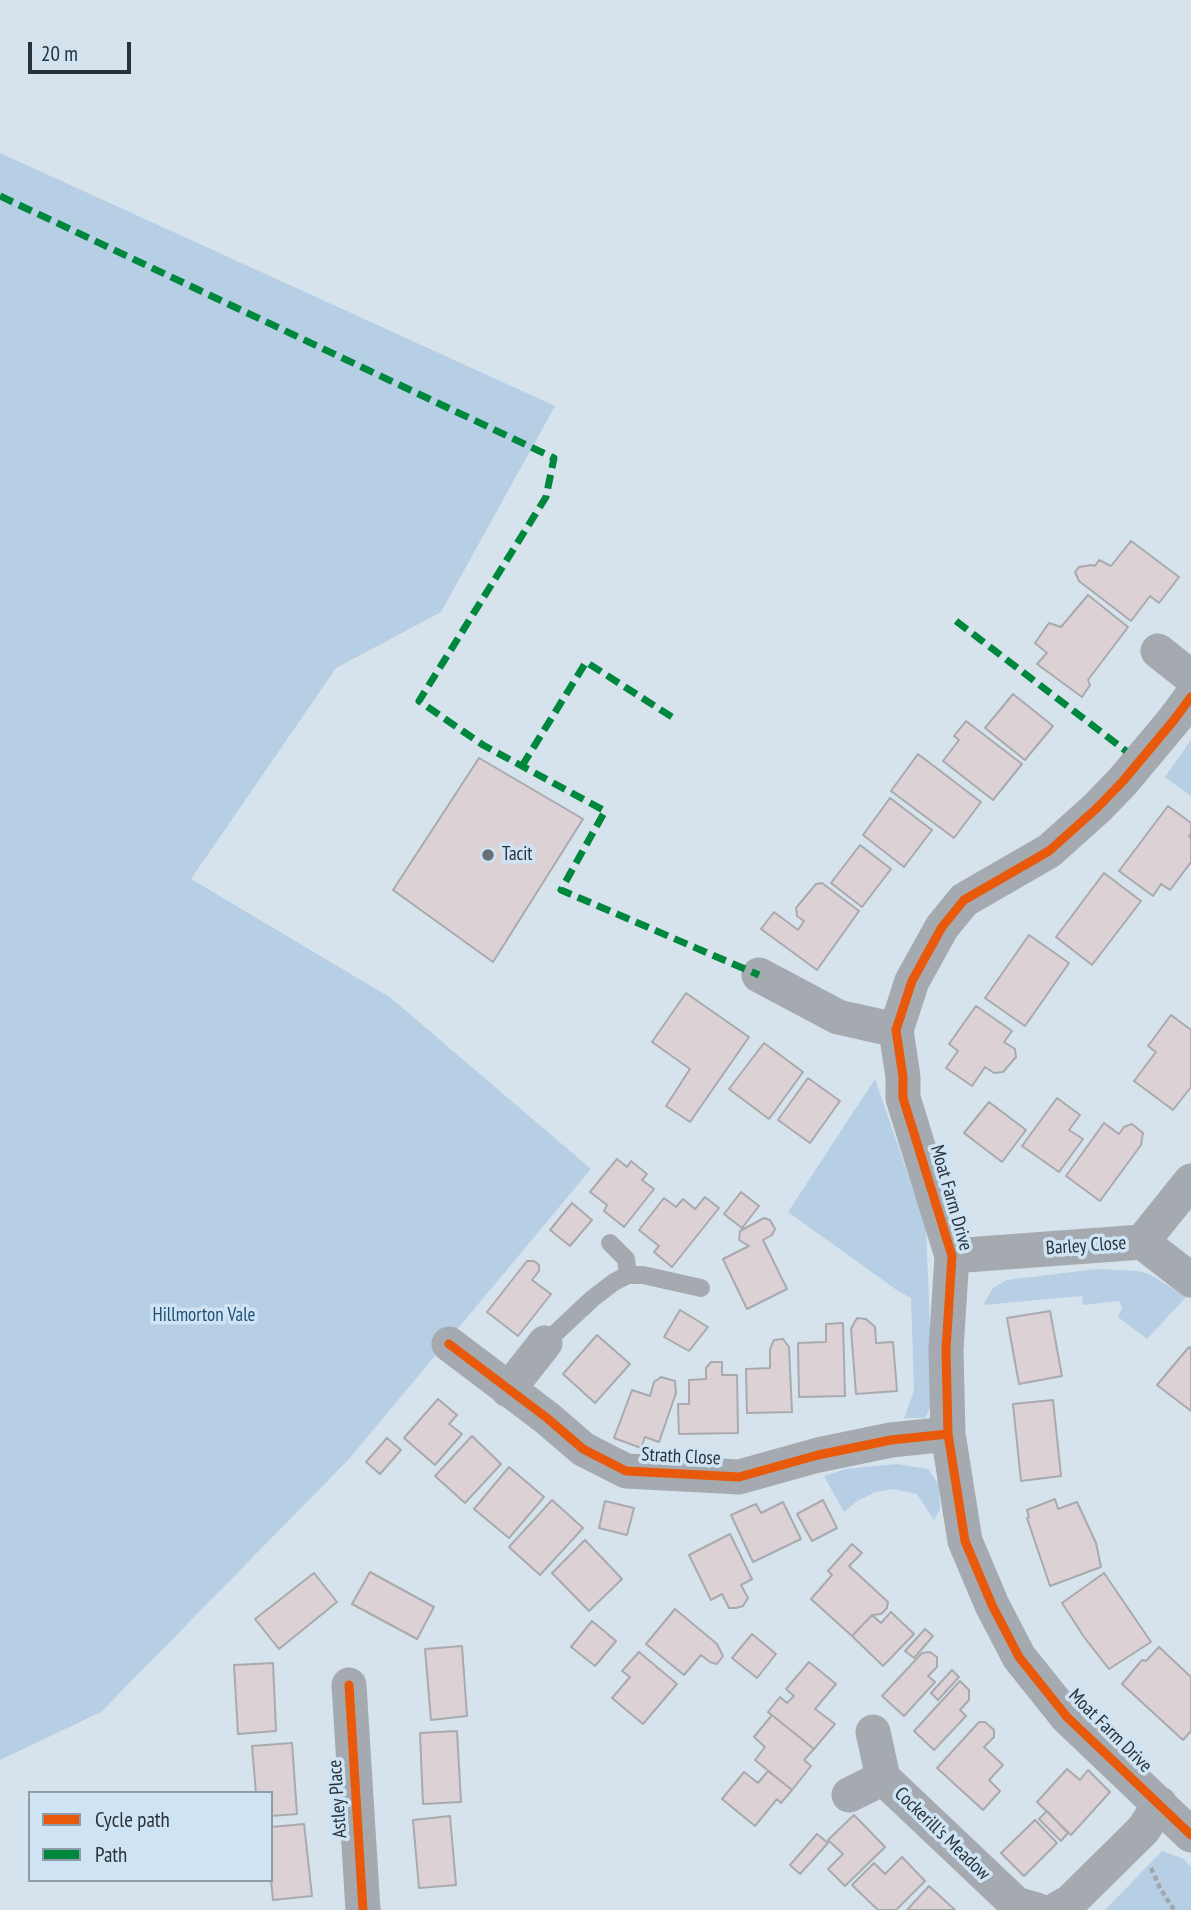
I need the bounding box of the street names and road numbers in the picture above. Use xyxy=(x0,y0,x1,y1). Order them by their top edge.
street label: Moat Farm Drive xyxy=(925,1143,977,1253)
street label: Barley Close xyxy=(1045,1232,1127,1260)
street label: Strath Close xyxy=(641,1444,721,1470)
street label: Moat Farm Drive xyxy=(1063,1684,1157,1778)
street label: Astley Place xyxy=(324,1759,352,1839)
street label: Cockerill's Meadow xyxy=(889,1783,995,1885)

